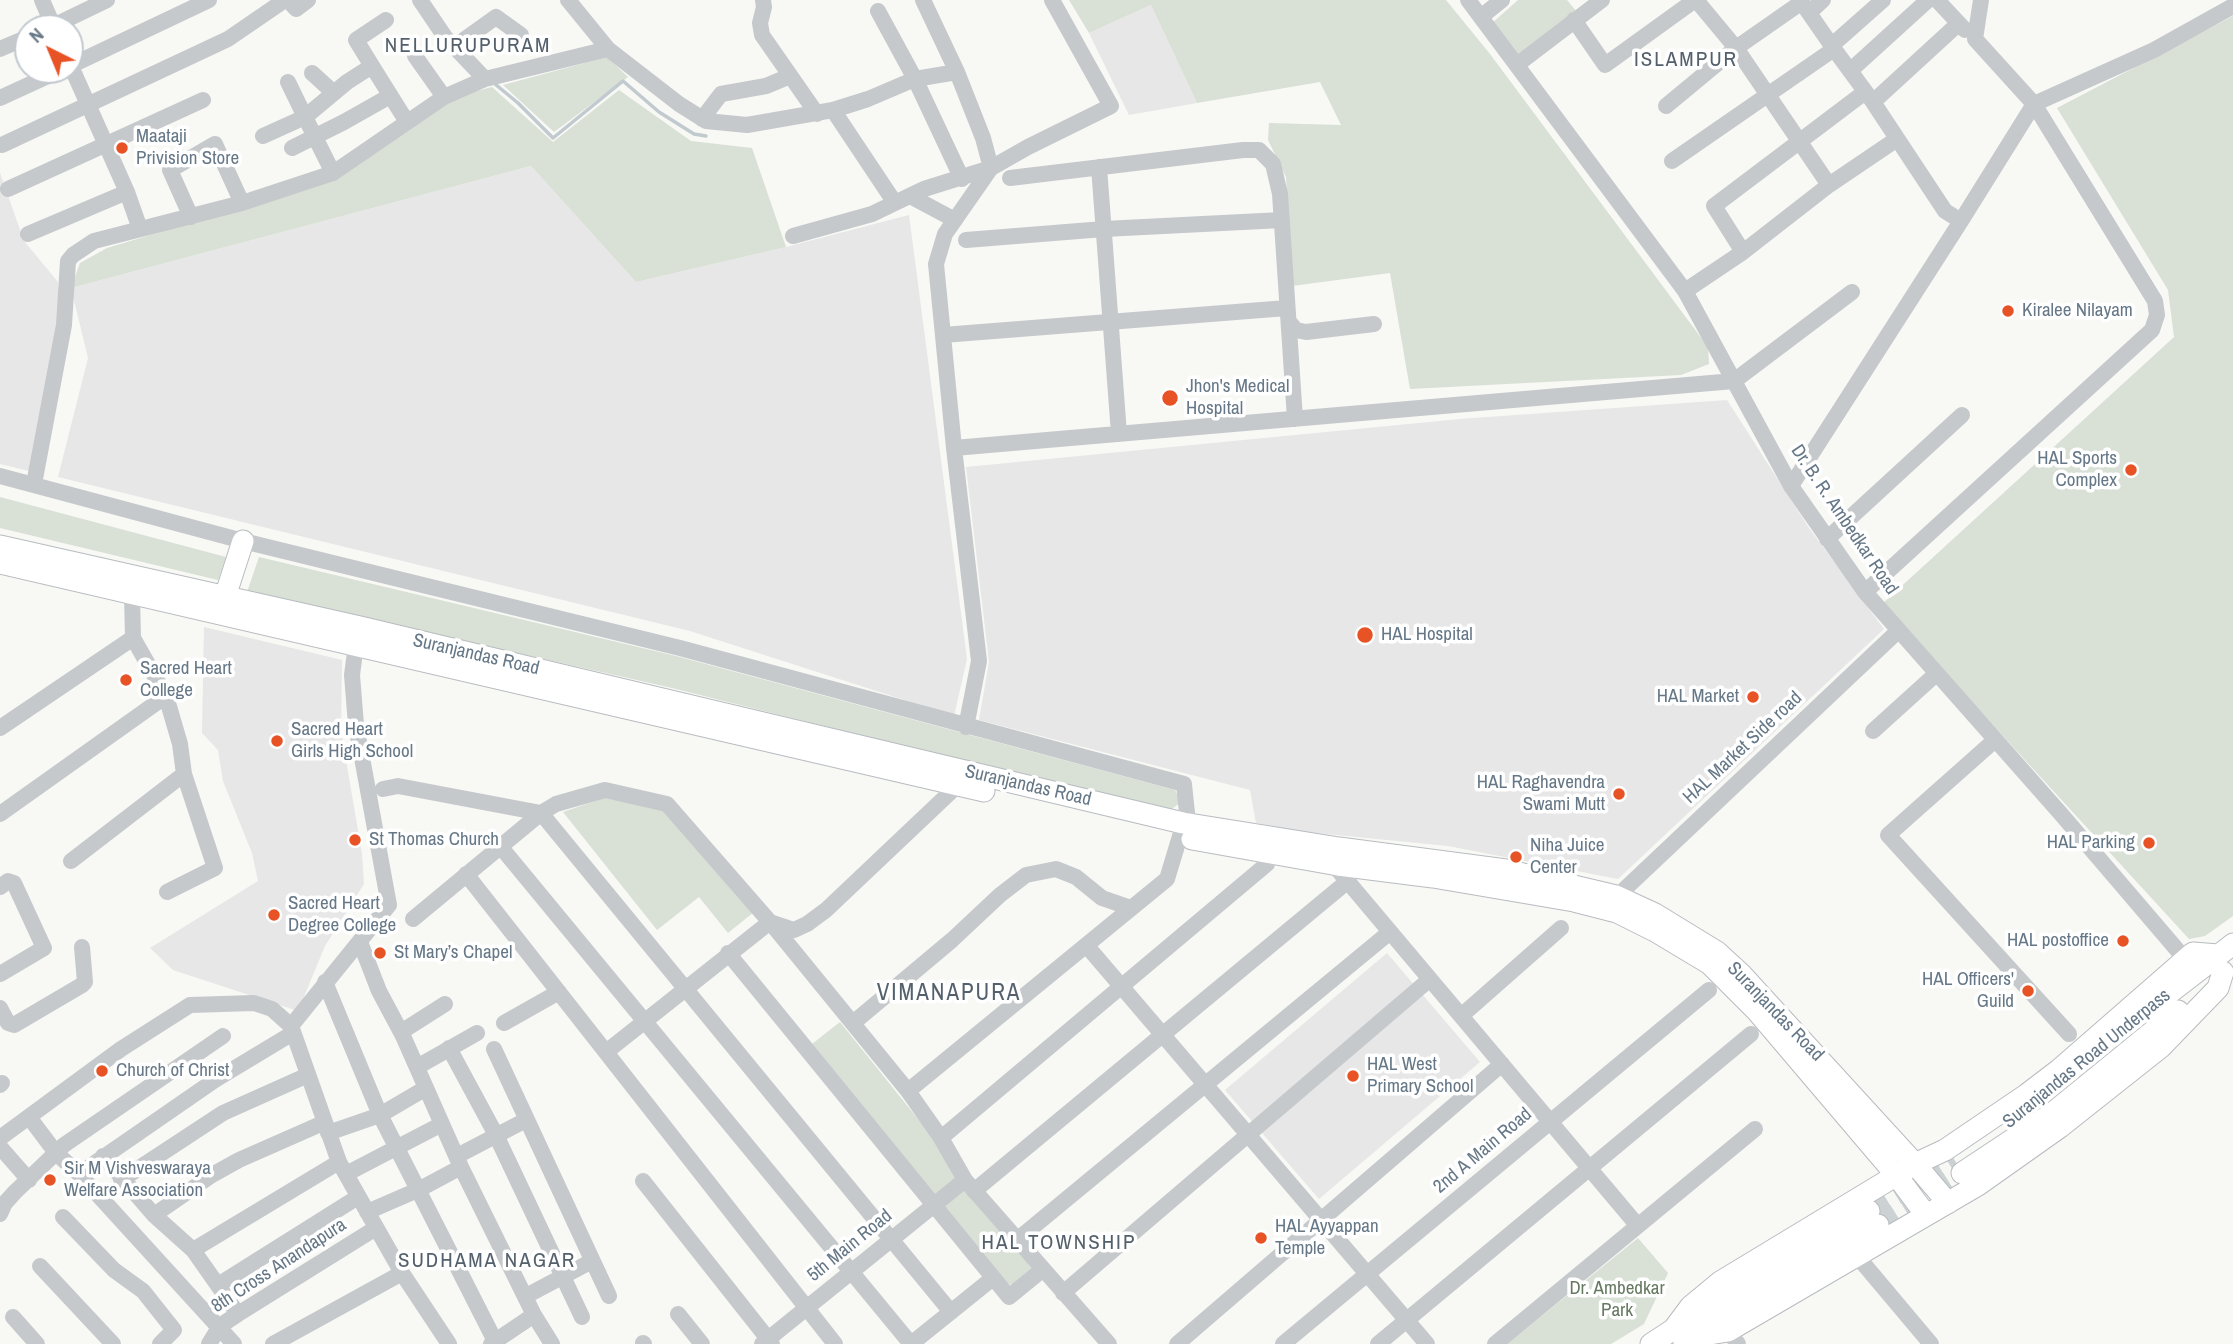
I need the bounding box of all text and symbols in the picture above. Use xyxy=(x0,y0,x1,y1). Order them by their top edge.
north arrow xyxy=(14,14,84,84)
text: N xyxy=(23,22,49,48)
district label: NELLURUPURAM xyxy=(386,33,550,59)
district label: ISLAMPUR xyxy=(1635,47,1737,73)
place label: Maataji Privision Store xyxy=(136,126,239,170)
marker: Maataji Privision Store xyxy=(114,140,130,156)
place label: Kiralee Nilayam xyxy=(2022,300,2133,322)
marker: Kiralee Nilayam xyxy=(2000,303,2016,319)
place label: Jhon's Medical Hospital xyxy=(1186,376,1289,420)
marker: Jhon's Medical Hospital xyxy=(1160,388,1180,408)
street label: Dr. B. R. Ambedkar Road xyxy=(1785,441,1903,599)
place label: HAL Sports Complex xyxy=(2037,448,2117,492)
marker: HAL Sports Complex xyxy=(2123,462,2139,478)
place label: HAL Hospital xyxy=(1381,624,1473,646)
marker: HAL Hospital xyxy=(1355,625,1375,645)
street label: Suranjandas Road xyxy=(411,629,541,681)
place label: Sacred Heart College xyxy=(140,658,232,702)
marker: Sacred Heart College xyxy=(118,672,134,688)
place label: HAL Market xyxy=(1657,686,1739,708)
street label: HAL Market Side road xyxy=(1679,687,1807,809)
marker: HAL Market xyxy=(1745,689,1761,705)
place label: Sacred Heart Girls High School xyxy=(291,719,413,763)
marker: Sacred Heart Girls High School xyxy=(269,733,285,749)
street label: Suranjandas Road xyxy=(963,760,1093,812)
place label: HAL Raghavendra Swami Mutt xyxy=(1477,772,1605,816)
marker: HAL Raghavendra Swami Mutt xyxy=(1611,786,1627,802)
place label: St Thomas Church xyxy=(369,829,499,851)
marker: St Thomas Church xyxy=(347,832,363,848)
place label: HAL Parking xyxy=(2047,832,2135,854)
place label: Niha Juice Center xyxy=(1530,835,1604,879)
marker: HAL Parking xyxy=(2141,835,2157,851)
marker: Niha Juice Center xyxy=(1508,849,1524,865)
place label: Sacred Heart Degree College xyxy=(288,893,396,937)
marker: Sacred Heart Degree College xyxy=(266,907,282,923)
place label: HAL postoffice xyxy=(2007,930,2109,952)
marker: HAL postoffice xyxy=(2115,933,2131,949)
place label: St Mary’s Chapel xyxy=(394,942,512,964)
marker: St Mary’s Chapel xyxy=(372,945,388,961)
street label: Suranjandas Road xyxy=(1722,958,1828,1066)
place label: HAL Officers' Guild xyxy=(1922,969,2014,1013)
district label: VIMANAPURA xyxy=(878,980,1020,1008)
marker: HAL Officers' Guild xyxy=(2020,983,2036,999)
street label: Suranjandas Road Underpass xyxy=(1999,984,2175,1134)
place label: HAL West Primary School xyxy=(1367,1054,1473,1098)
place label: Church of Christ xyxy=(116,1060,229,1082)
marker: Church of Christ xyxy=(94,1063,110,1079)
marker: HAL West Primary School xyxy=(1345,1068,1361,1084)
street label: 2nd A Main Road xyxy=(1429,1103,1537,1199)
place label: Sir M Vishveswaraya Welfare Association xyxy=(64,1158,211,1202)
marker: Sir M Vishveswaraya Welfare Association xyxy=(42,1172,58,1188)
street label: 5th Main Road xyxy=(803,1205,897,1287)
street label: 8th Cross Anandapura xyxy=(207,1214,351,1318)
place label: HAL Ayyappan Temple xyxy=(1275,1216,1379,1260)
district label: HAL TOWNSHIP xyxy=(983,1230,1135,1256)
marker: HAL Ayyappan Temple xyxy=(1253,1230,1269,1246)
district label: SUDHAMA NAGAR xyxy=(400,1248,574,1274)
park label: Dr. Ambedkar Park xyxy=(1569,1278,1665,1322)

